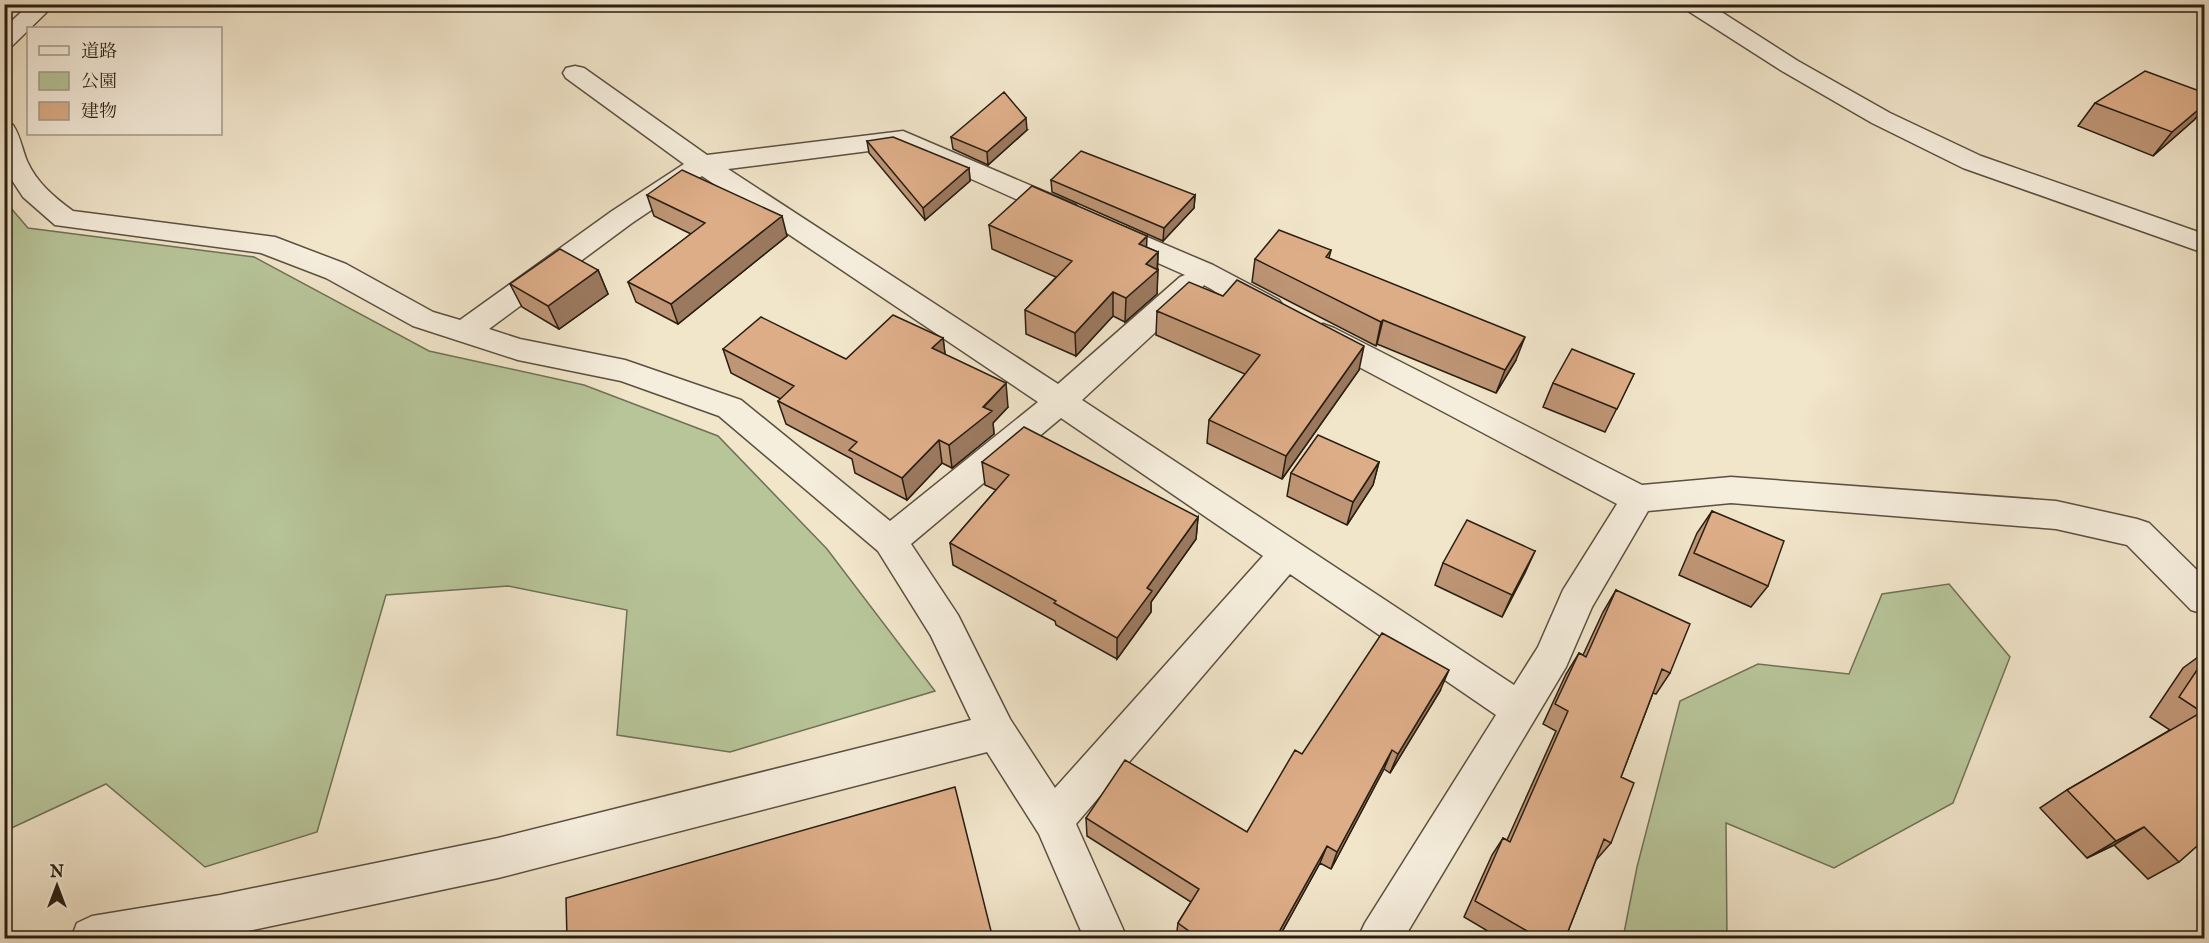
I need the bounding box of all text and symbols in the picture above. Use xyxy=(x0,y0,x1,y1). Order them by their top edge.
legend xyxy=(27,27,222,135)
text: 道路 xyxy=(81,41,117,64)
text: 公園 xyxy=(81,71,117,94)
text: 建物 xyxy=(81,101,117,124)
north arrow xyxy=(27,856,87,916)
text: N xyxy=(49,863,64,883)

